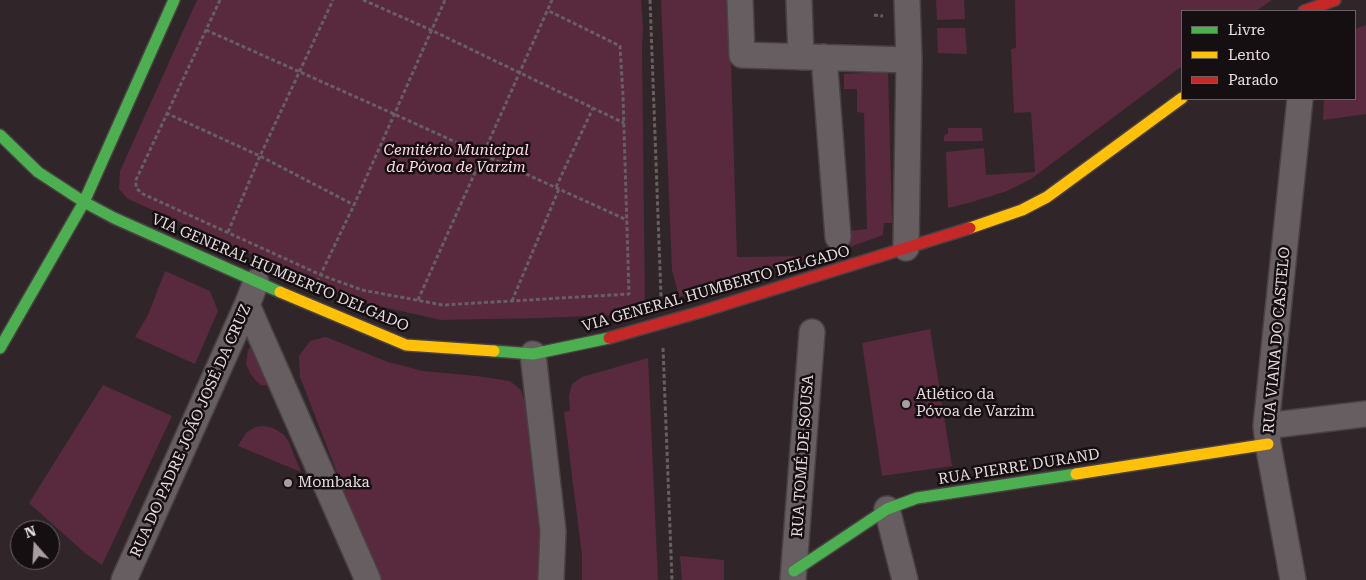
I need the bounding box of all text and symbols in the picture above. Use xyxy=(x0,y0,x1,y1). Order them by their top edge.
legend xyxy=(1181,10,1356,100)
text: Livre xyxy=(1228,21,1265,39)
text: Lento xyxy=(1228,46,1270,64)
text: Parado xyxy=(1228,71,1278,89)
park label: Cemitério Municipal da Póvoa de Varzim xyxy=(383,142,529,177)
street label: VIA GENERAL HUMBERTO DELGADO xyxy=(149,210,411,336)
street label: VIA GENERAL HUMBERTO DELGADO xyxy=(580,242,852,336)
street label: RUA VIANA DO CASTELO xyxy=(1260,246,1294,434)
street label: RUA DO PADRE JOÃO JOSÉ DA CRUZ xyxy=(127,302,255,560)
street label: RUA TOMÉ DE SOUSA xyxy=(788,374,818,538)
place label: Atlético da Póvoa de Varzim xyxy=(916,386,1035,421)
marker: Atlético da Póvoa de Varzim xyxy=(900,398,912,410)
street label: RUA PIERRE DURAND xyxy=(937,445,1101,489)
place label: Mombaka xyxy=(298,474,370,492)
marker: Mombaka xyxy=(282,477,294,489)
north arrow xyxy=(10,520,60,570)
text: N xyxy=(23,522,38,541)

